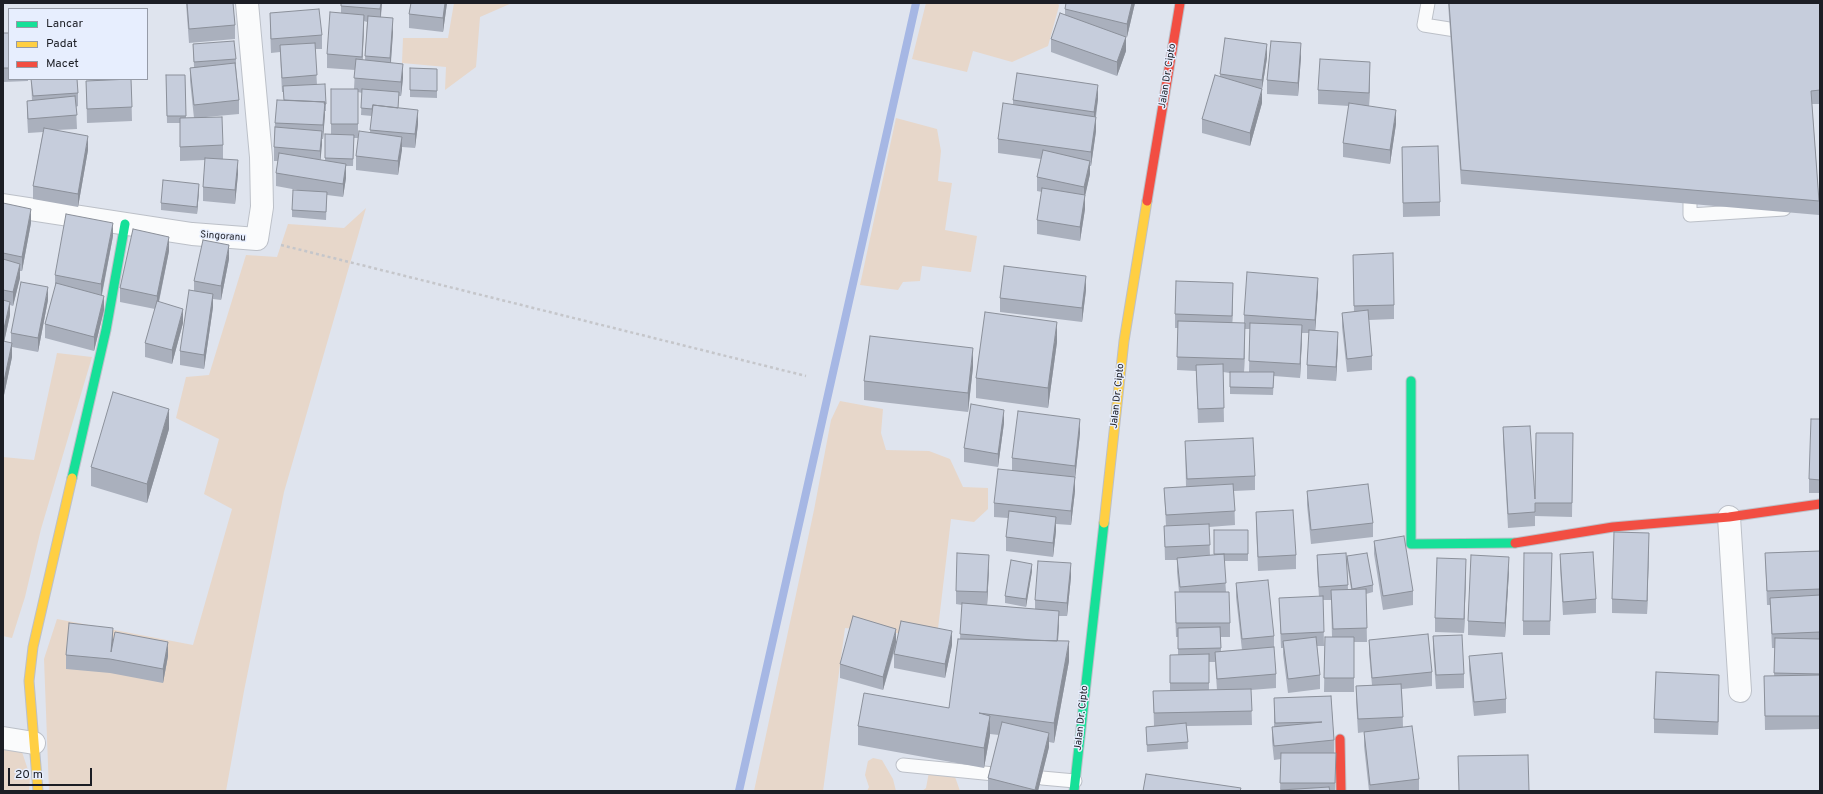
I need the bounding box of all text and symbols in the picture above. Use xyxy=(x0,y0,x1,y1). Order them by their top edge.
legend xyxy=(8,8,148,80)
text: Lancar xyxy=(46,16,83,32)
text: Padat xyxy=(46,36,77,52)
street label: Jalan Dr. Cipto xyxy=(1157,43,1179,109)
text: Macet xyxy=(46,56,79,72)
street label: Singoranu xyxy=(200,229,246,245)
street label: Jalan Dr. Cipto xyxy=(1109,363,1127,429)
street label: Jalan Dr. Cipto xyxy=(1073,685,1091,751)
scale bar xyxy=(10,760,94,786)
text: 20 m xyxy=(15,767,43,783)

